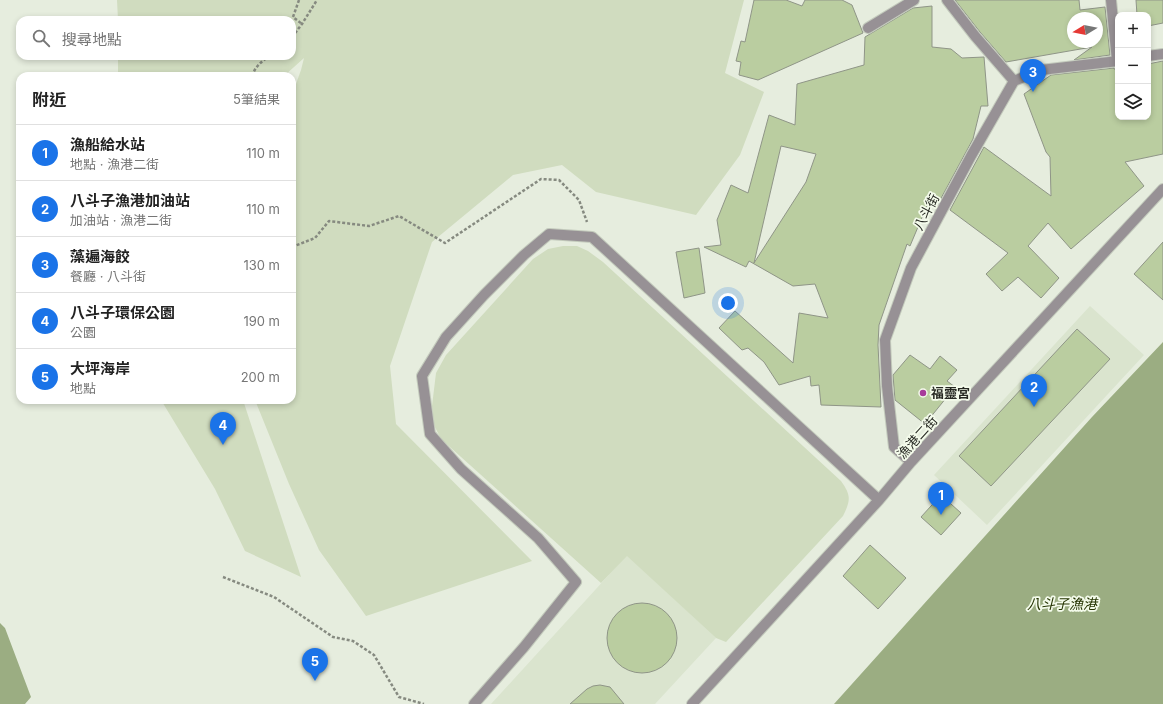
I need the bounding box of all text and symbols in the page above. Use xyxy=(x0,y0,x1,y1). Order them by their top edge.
north arrow xyxy=(1067,12,1103,48)
map controls xyxy=(1115,12,1151,120)
button: + xyxy=(1115,12,1151,48)
search box xyxy=(16,16,296,60)
icon: search xyxy=(30,27,52,49)
text: 搜尋地點 xyxy=(62,30,122,49)
button: − xyxy=(1115,48,1151,84)
pin: 3 xyxy=(1020,59,1046,92)
button: layers xyxy=(1115,84,1151,120)
text: 附近 xyxy=(32,90,66,110)
text: 5筆結果 xyxy=(233,91,280,107)
text: 漁船給水站 xyxy=(70,135,145,154)
text: 1 xyxy=(42,145,48,161)
text: 110 m xyxy=(246,145,280,161)
text: 地點 · 漁港二街 xyxy=(70,156,159,172)
text: 八斗子漁港加油站 xyxy=(70,191,190,210)
street label: 八斗街 xyxy=(910,191,942,233)
text: 2 xyxy=(41,201,49,217)
text: 110 m xyxy=(246,201,280,217)
text: 加油站 · 漁港二街 xyxy=(70,212,172,228)
text: 藻遍海餃 xyxy=(70,247,130,266)
text: 3 xyxy=(41,257,49,273)
text: 130 m xyxy=(243,257,280,273)
text: 餐廳 · 八斗街 xyxy=(70,268,146,284)
your location xyxy=(718,293,738,313)
text: 八斗子環保公園 xyxy=(70,303,175,322)
text: 4 xyxy=(41,313,49,329)
text: 190 m xyxy=(243,313,280,329)
text: 公園 xyxy=(70,324,96,340)
text: 大坪海岸 xyxy=(70,359,130,378)
text: 5 xyxy=(41,369,49,385)
text: 200 m xyxy=(241,369,280,385)
pin: 2 xyxy=(1021,374,1047,407)
text: 地點 xyxy=(70,380,96,396)
place label: 福靈宮 xyxy=(931,385,970,401)
marker: 福靈宮 xyxy=(918,388,928,398)
pin: 4 xyxy=(210,412,236,445)
street label: 漁港二街 xyxy=(894,412,940,462)
pin: 1 xyxy=(928,482,954,515)
water label: 八斗子漁港 xyxy=(1027,595,1099,612)
pin: 5 xyxy=(302,648,328,681)

